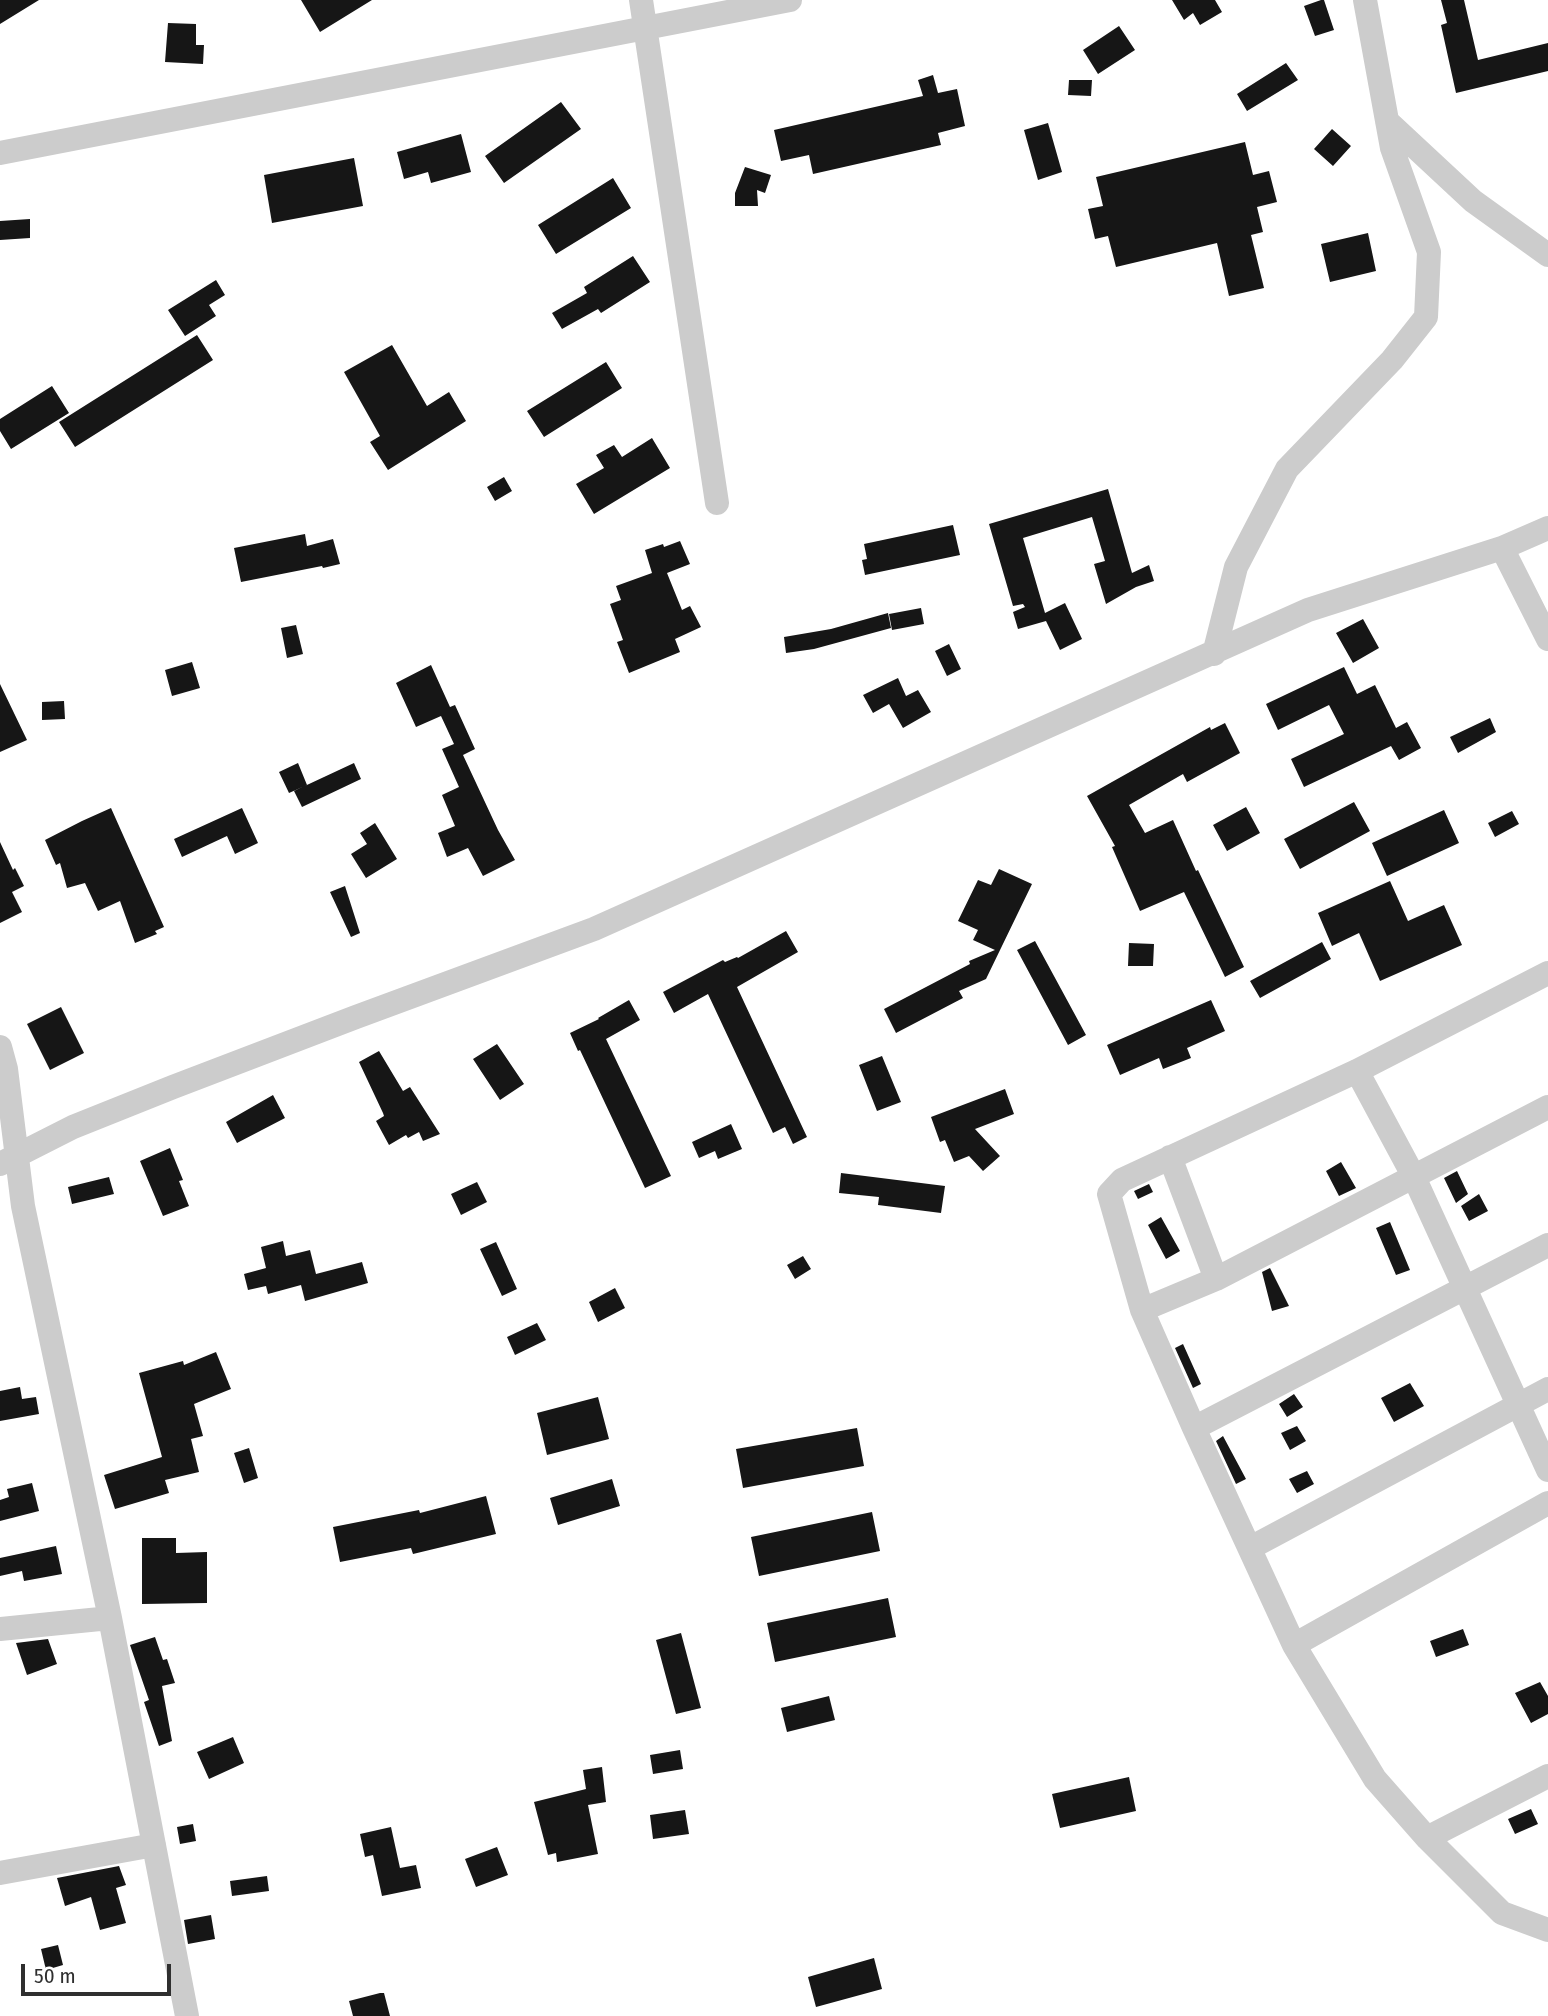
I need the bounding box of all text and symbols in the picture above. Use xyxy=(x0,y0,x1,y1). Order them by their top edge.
scale bar xyxy=(24,1950,175,1994)
text: 50 m xyxy=(34,1963,76,1989)

